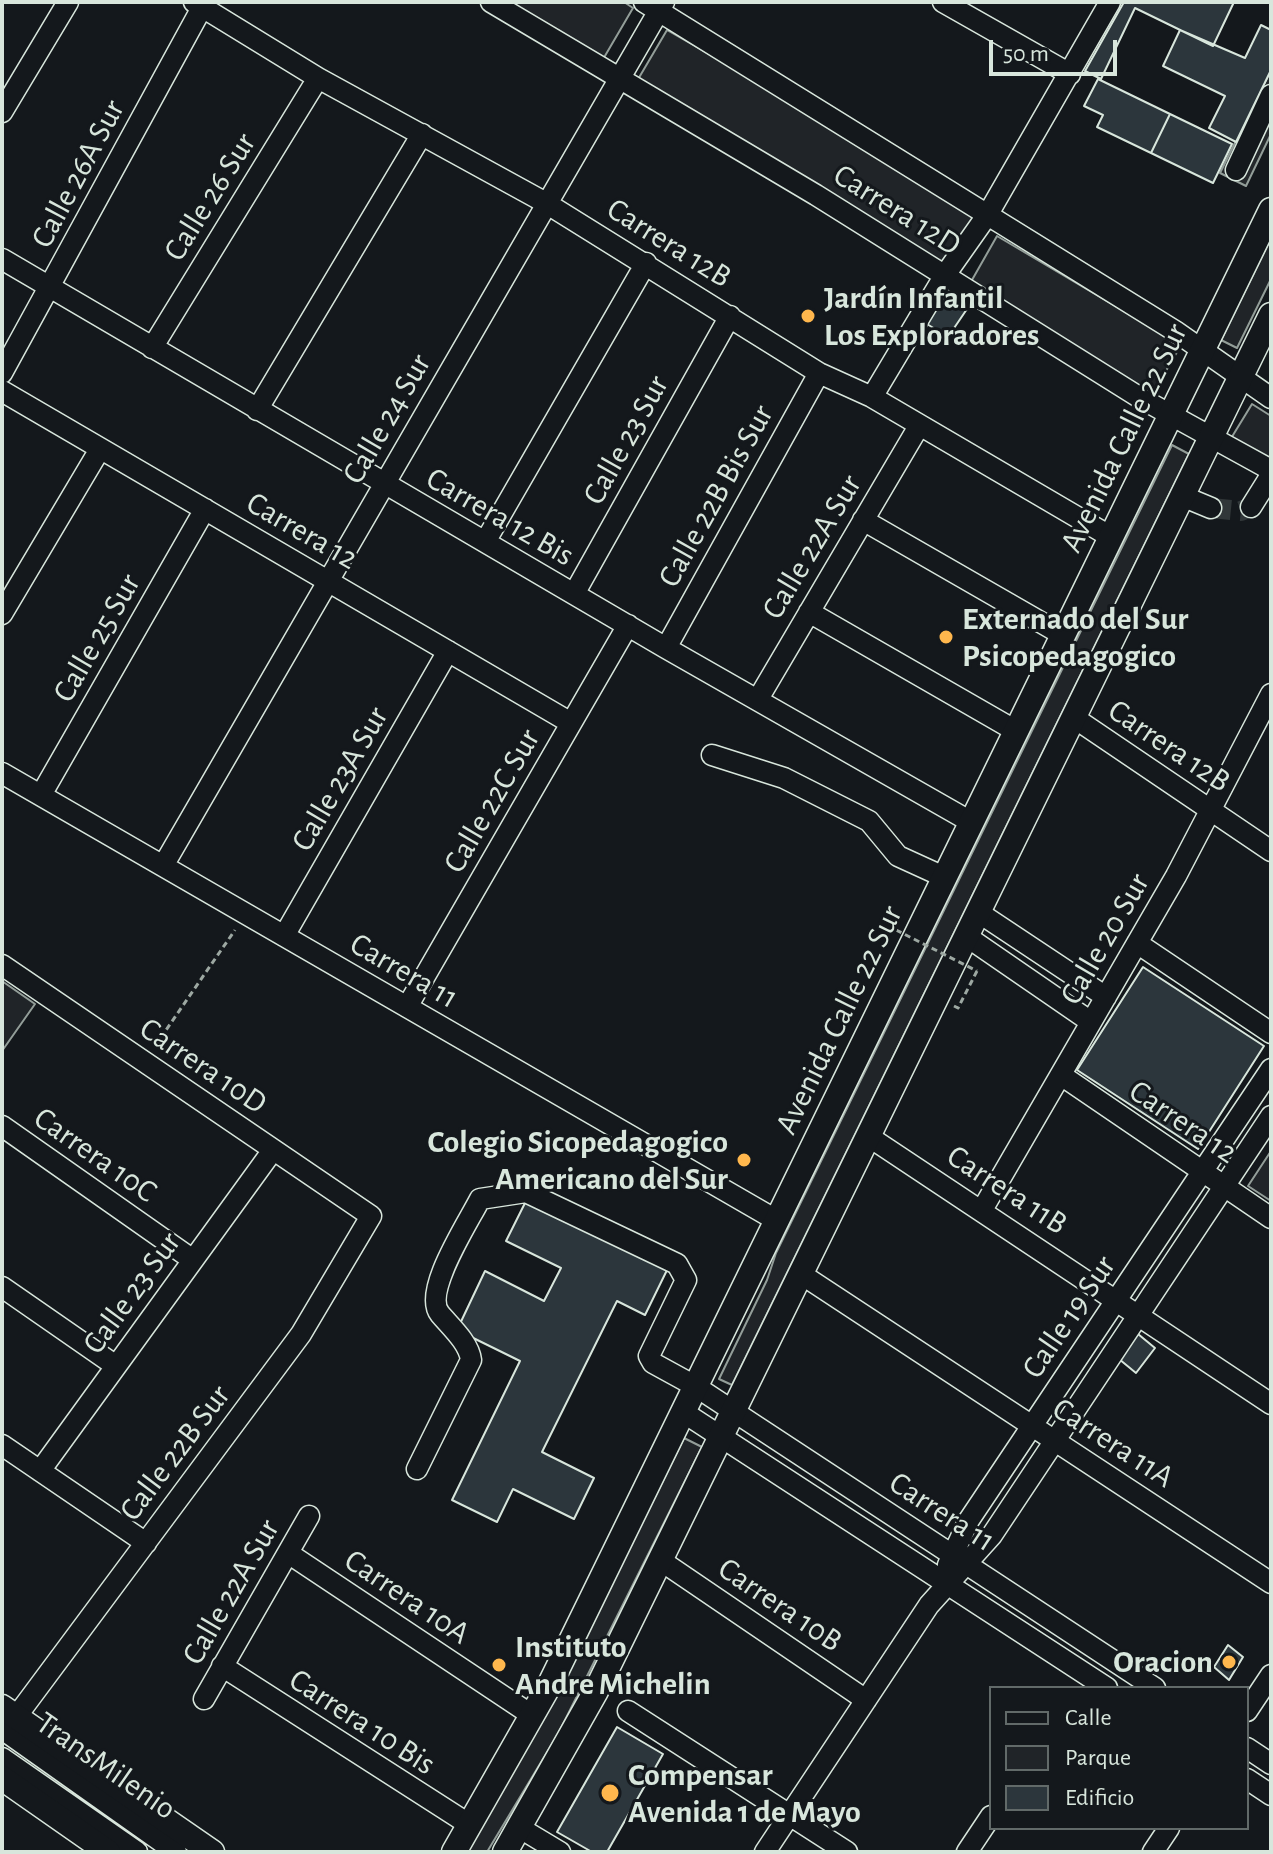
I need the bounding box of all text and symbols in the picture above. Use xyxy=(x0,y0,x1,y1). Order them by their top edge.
scale bar xyxy=(993,24,1121,74)
text: 50 m xyxy=(1003,42,1049,66)
street label: Calle 26A Sur xyxy=(23,93,133,255)
street label: Calle 26 Sur xyxy=(156,126,264,268)
street label: Carrera 12D xyxy=(826,156,968,264)
street label: Carrera 12B xyxy=(600,190,738,296)
place label: Jardín Infantil Los Exploradores xyxy=(824,279,1039,354)
marker: Jardín Infantil Los Exploradores xyxy=(799,307,817,325)
street label: Avenida Calle 22 Sur xyxy=(1052,317,1196,559)
street label: Calle 24 Sur xyxy=(334,347,440,491)
street label: Calle 23 Sur xyxy=(575,369,677,511)
street label: Calle 22B Bis Sur xyxy=(650,398,782,594)
street label: Carrera 12 Bis xyxy=(419,459,581,575)
street label: Calle 22A Sur xyxy=(754,468,870,626)
street label: Carrera 12 xyxy=(240,484,364,578)
street label: Calle 25 Sur xyxy=(45,567,149,709)
place label: Externado del Sur Psicopedagogico xyxy=(962,600,1188,675)
marker: Externado del Sur Psicopedagogico xyxy=(937,628,955,646)
street label: Carrera 12B xyxy=(1101,691,1237,801)
street label: Calle 23A Sur xyxy=(283,700,397,858)
street label: Calle 22C Sur xyxy=(435,722,549,880)
street label: Calle 20 Sur xyxy=(1052,866,1158,1012)
street label: Avenida Calle 22 Sur xyxy=(767,899,911,1141)
street label: Carrera 11 xyxy=(343,925,465,1017)
street label: Carrera 10D xyxy=(132,1009,274,1123)
street label: Carrera 12 xyxy=(1122,1072,1244,1172)
street label: Carrera 10C xyxy=(26,1099,164,1211)
place label: Colegio Sicopedagogico Americano del Sur xyxy=(427,1123,728,1198)
street label: Carrera 11B xyxy=(940,1137,1074,1243)
marker: Colegio Sicopedagogico Americano del Sur xyxy=(735,1151,753,1169)
street label: Calle 23 Sur xyxy=(75,1224,189,1362)
street label: Calle 19 Sur xyxy=(1014,1248,1124,1386)
street label: Calle 22B Sur xyxy=(111,1377,239,1529)
street label: Carrera 11A xyxy=(1045,1390,1181,1496)
street label: Carrera 11 xyxy=(882,1464,1002,1560)
street label: Calle 22A Sur xyxy=(174,1512,288,1672)
street label: Carrera 10A xyxy=(337,1541,477,1653)
street label: Carrera 10B xyxy=(711,1549,849,1661)
place label: Instituto Andre Michelin xyxy=(515,1628,711,1703)
place label: Oracion xyxy=(1113,1643,1213,1681)
marker: Oracion xyxy=(1220,1653,1238,1671)
marker: Instituto Andre Michelin xyxy=(490,1656,508,1674)
street label: Carrera 10 Bis xyxy=(282,1661,442,1783)
legend xyxy=(989,1686,1249,1830)
street label: TransMilenio xyxy=(29,1704,183,1828)
text: Calle xyxy=(1065,1706,1112,1730)
text: Parque xyxy=(1065,1746,1131,1770)
place label: Compensar Avenida 1 de Mayo xyxy=(628,1756,861,1831)
marker: Compensar Avenida 1 de Mayo xyxy=(599,1782,621,1804)
text: Edificio xyxy=(1065,1786,1134,1810)

